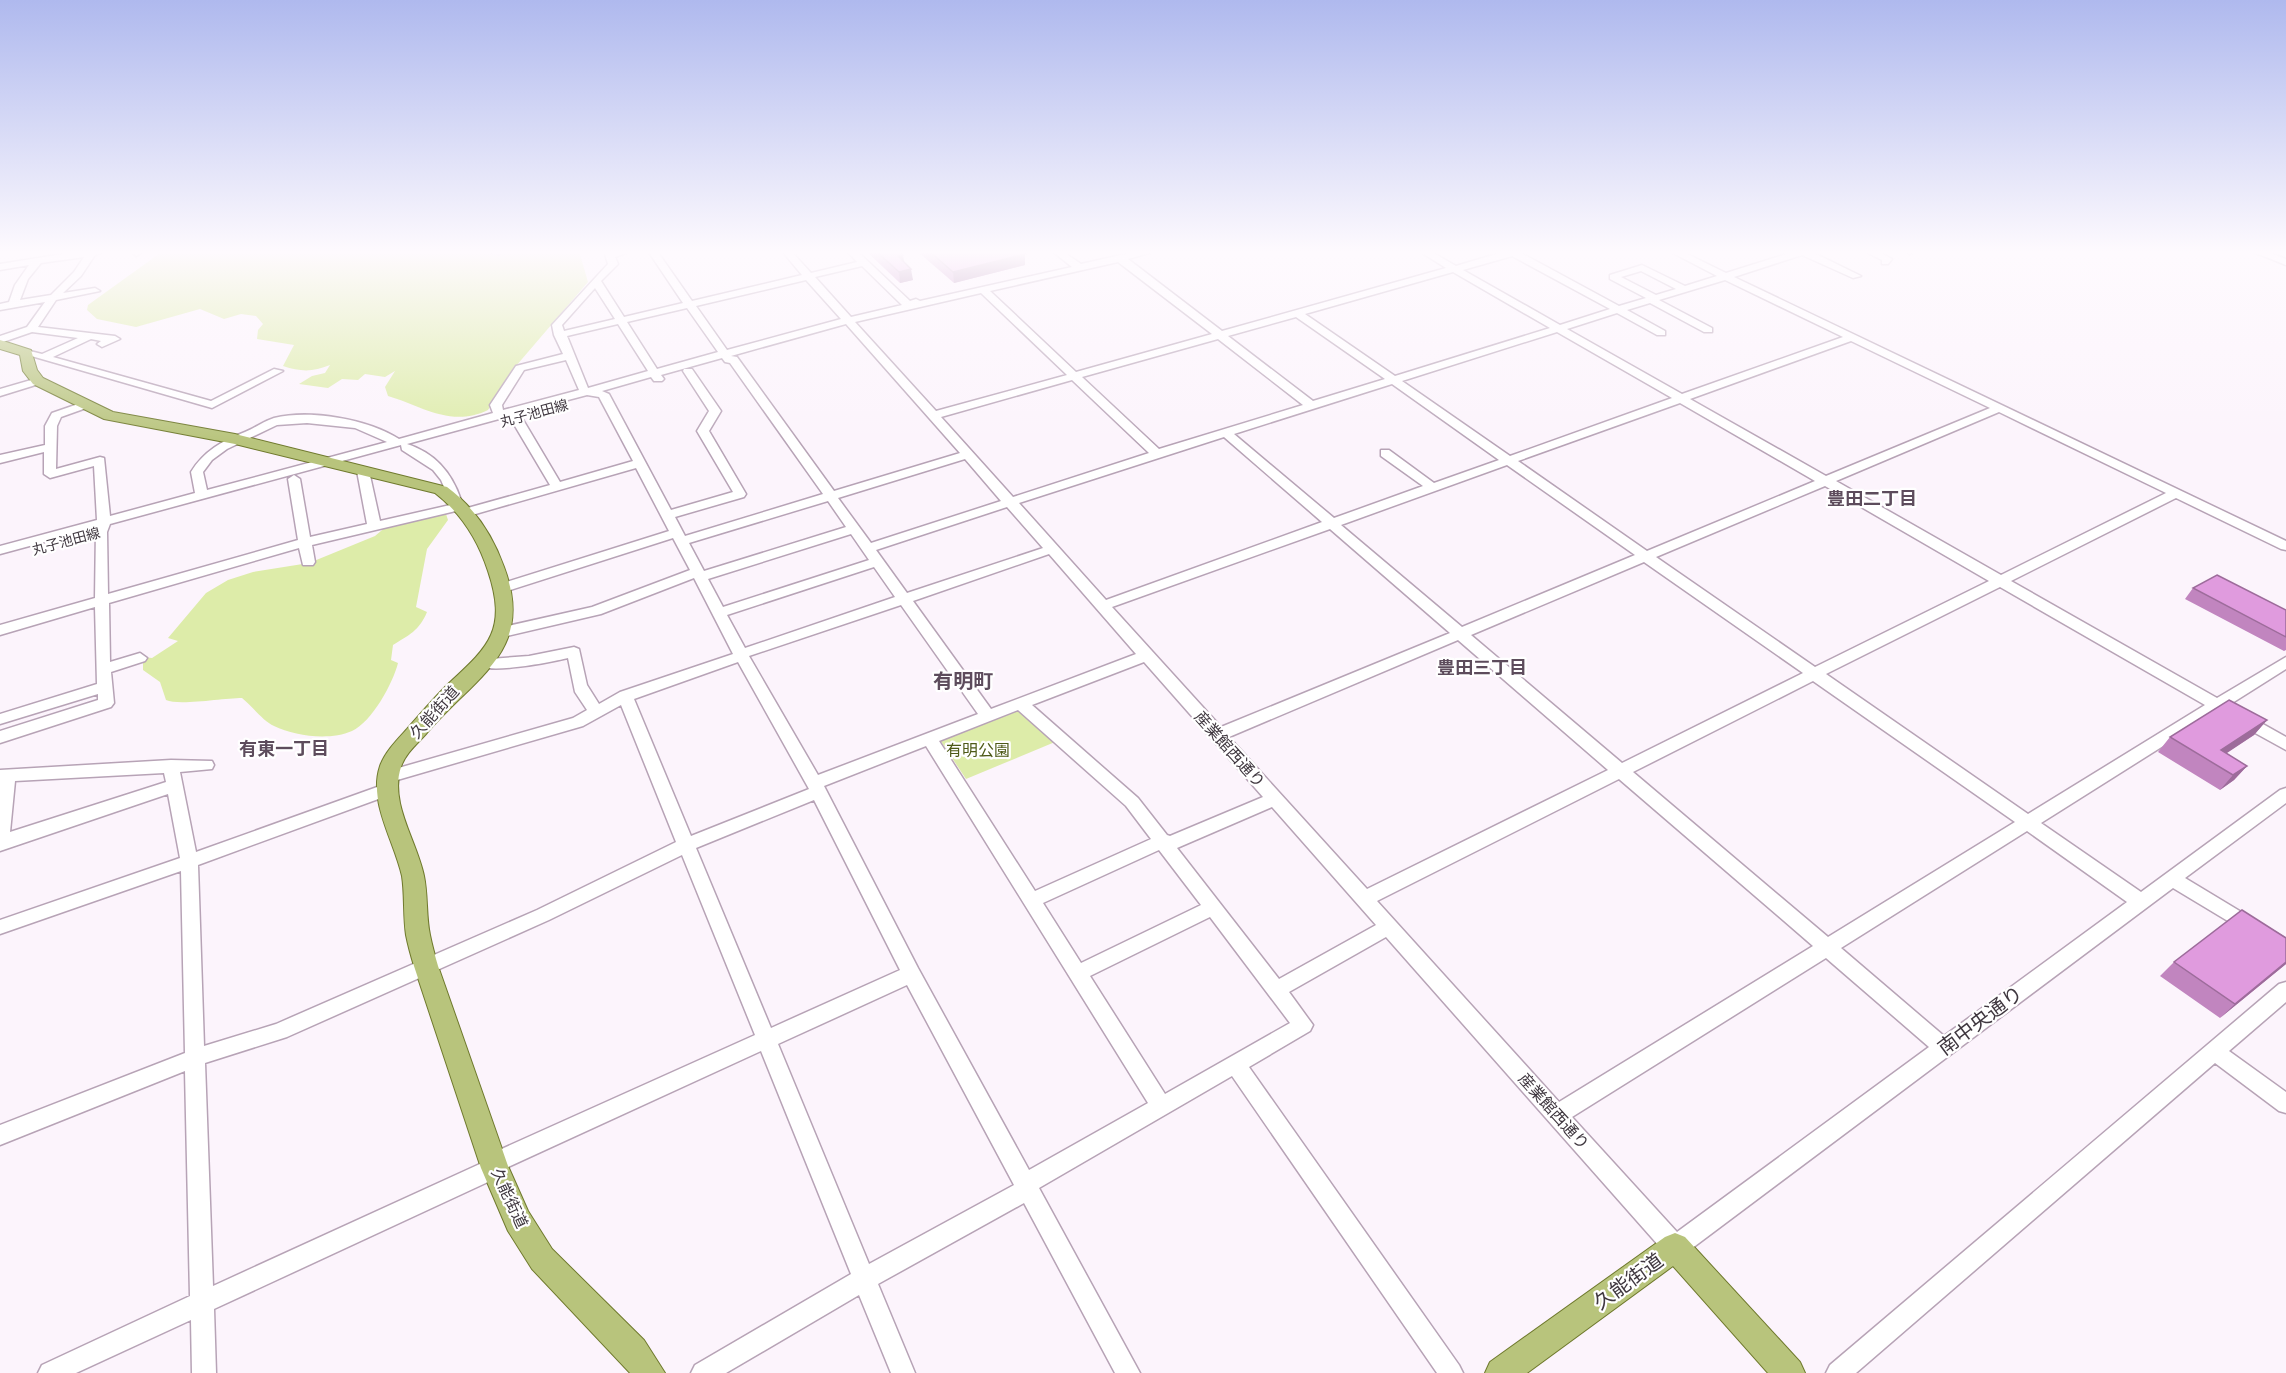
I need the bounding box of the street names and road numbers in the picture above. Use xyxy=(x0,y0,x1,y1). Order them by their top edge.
street label: 丸子池田線 xyxy=(498,395,570,431)
street label: 丸子池田線 xyxy=(30,523,102,559)
street label: 久能街道 xyxy=(405,682,463,742)
street label: 産業館西通り xyxy=(1190,707,1270,791)
street label: 南中央通り xyxy=(1932,979,2028,1061)
street label: 産業館西通り xyxy=(1514,1069,1594,1153)
street label: 久能街道 xyxy=(487,1165,533,1231)
street label: 久能街道 xyxy=(1588,1247,1668,1315)

